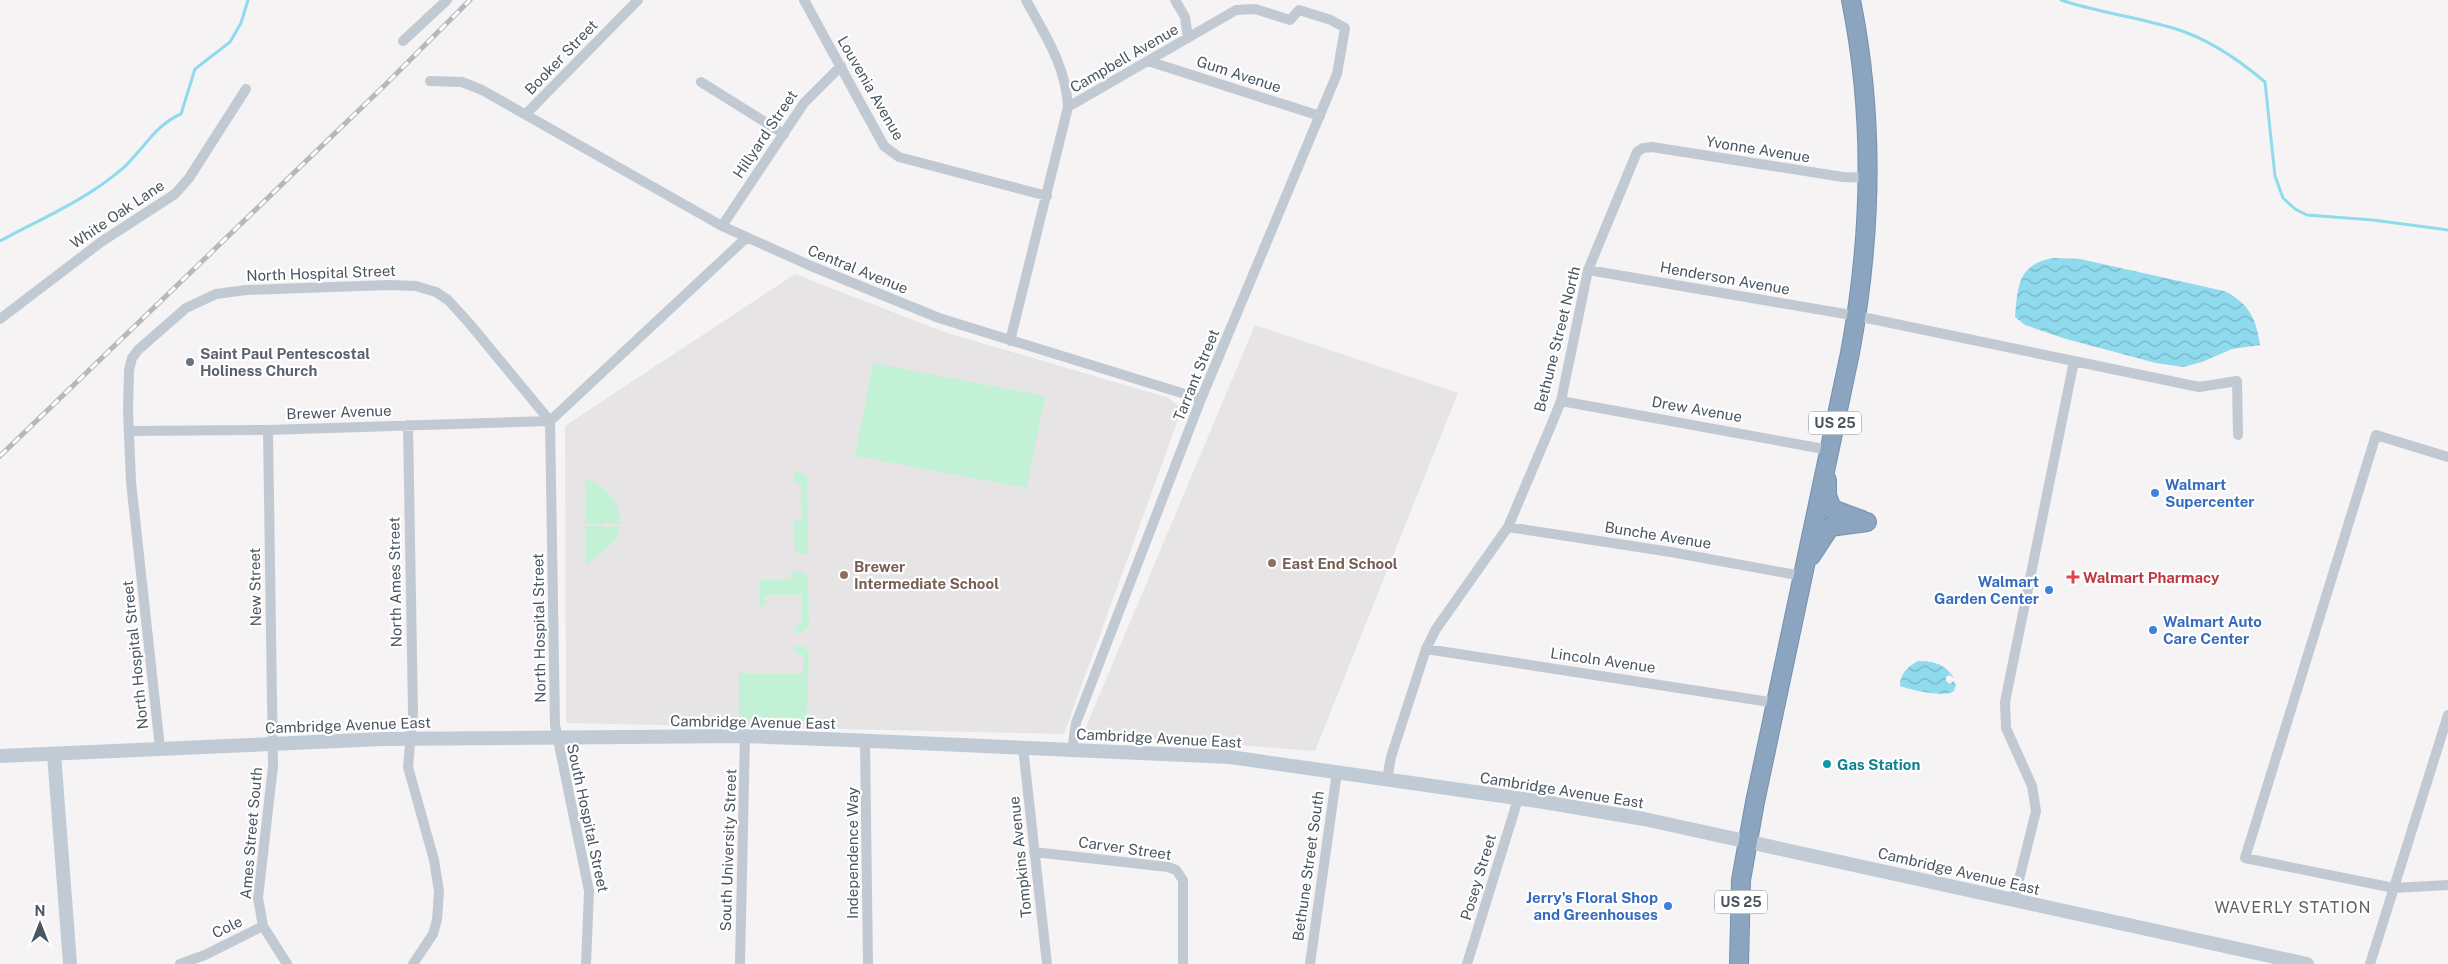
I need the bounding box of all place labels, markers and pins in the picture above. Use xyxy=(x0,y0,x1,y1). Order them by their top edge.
place label: Saint Paul Pentescostal Holiness Church xyxy=(200,345,370,379)
marker: Saint Paul Pentescostal Holiness Church xyxy=(184,356,196,368)
place label: Walmart Supercenter xyxy=(2165,476,2255,510)
marker: Walmart Supercenter xyxy=(2149,487,2161,499)
place label: East End School xyxy=(1282,555,1398,572)
marker: East End School xyxy=(1266,557,1278,569)
place label: Brewer Intermediate School xyxy=(854,558,999,592)
marker: Brewer Intermediate School xyxy=(838,569,850,581)
place label: Walmart Pharmacy xyxy=(2083,569,2220,586)
marker: Walmart Pharmacy xyxy=(2067,571,2079,583)
place label: Walmart Garden Center xyxy=(1934,573,2039,607)
marker: Walmart Garden Center xyxy=(2043,584,2055,596)
place label: Walmart Auto Care Center xyxy=(2163,613,2262,647)
marker: Walmart Auto Care Center xyxy=(2147,624,2159,636)
place label: Gas Station xyxy=(1837,756,1920,773)
marker: Gas Station xyxy=(1821,758,1833,770)
place label: Jerry's Floral Shop and Greenhouses xyxy=(1526,889,1658,923)
marker: Jerry's Floral Shop and Greenhouses xyxy=(1662,900,1674,912)

